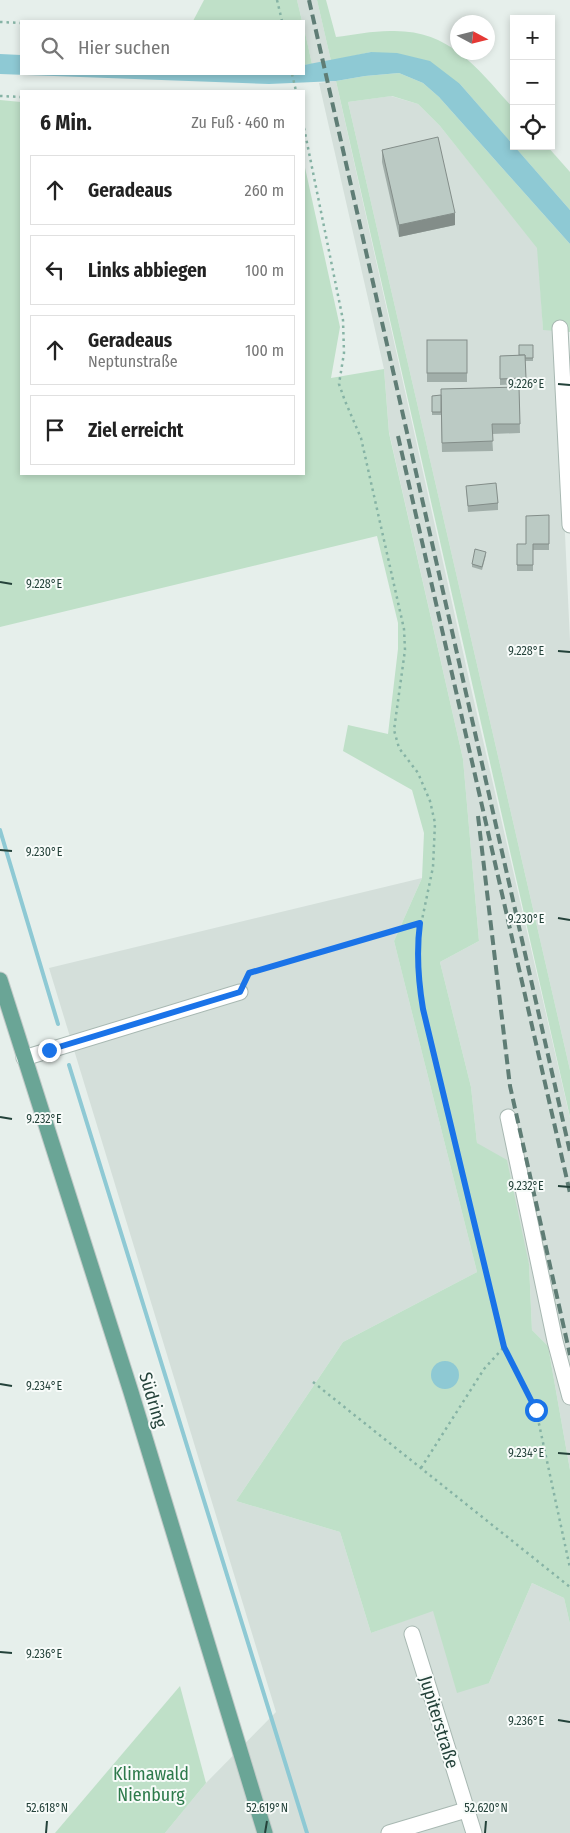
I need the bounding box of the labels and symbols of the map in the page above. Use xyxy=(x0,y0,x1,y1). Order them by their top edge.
north arrow xyxy=(450,15,495,60)
text: 9.226°E xyxy=(508,377,544,391)
text: 9.228°E xyxy=(26,577,62,591)
text: 9.228°E xyxy=(508,644,544,658)
text: 9.230°E xyxy=(26,845,63,859)
text: 9.230°E xyxy=(508,912,545,926)
route end xyxy=(38,1039,61,1062)
text: 9.232°E xyxy=(26,1112,62,1126)
text: 9.232°E xyxy=(508,1179,544,1193)
street label: Südring xyxy=(134,1370,172,1431)
text: 9.234°E xyxy=(26,1379,62,1393)
route start xyxy=(525,1399,548,1422)
text: 9.234°E xyxy=(508,1446,544,1460)
text: 9.236°E xyxy=(26,1647,62,1661)
street label: Jupiterstraße xyxy=(415,1673,464,1771)
text: 9.236°E xyxy=(508,1714,544,1728)
park label: Klimawald Nienburg xyxy=(113,1763,189,1806)
text: 52.618°N xyxy=(26,1801,68,1815)
text: 52.619°N xyxy=(246,1801,288,1815)
text: 52.620°N xyxy=(464,1801,508,1815)

